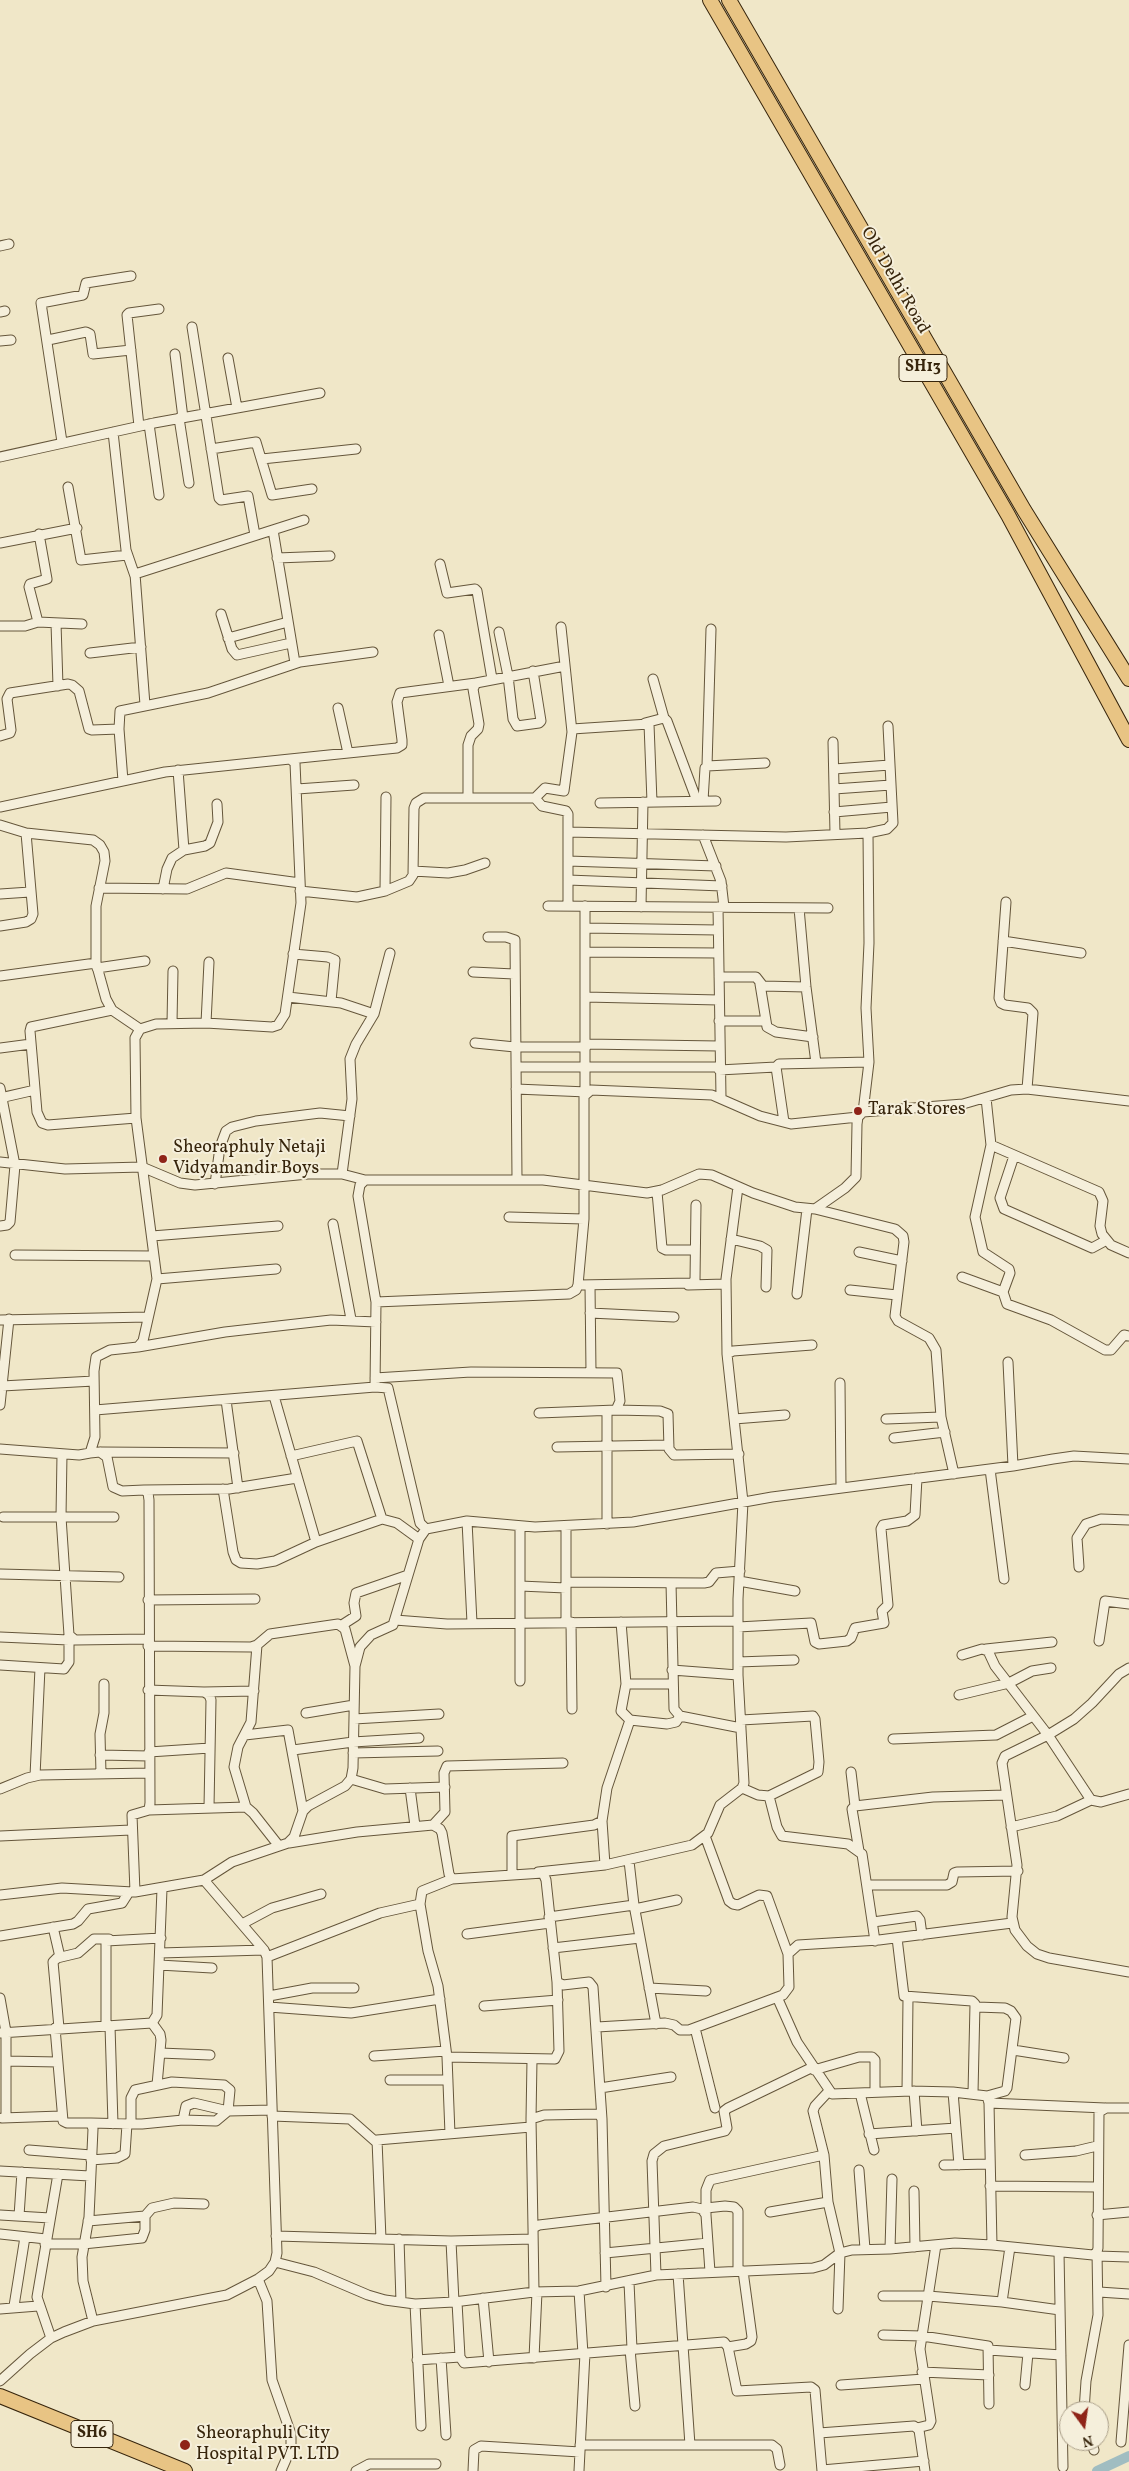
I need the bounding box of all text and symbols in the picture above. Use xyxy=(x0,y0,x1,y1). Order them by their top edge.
street label: Old Delhi Road xyxy=(855,224,933,338)
road number: SH13 xyxy=(899,354,947,382)
place label: Tarak Stores xyxy=(868,1100,966,1122)
marker: Tarak Stores xyxy=(852,1105,864,1117)
place label: Sheoraphuly Netaji Vidyamandir Boys xyxy=(173,1138,326,1180)
marker: Sheoraphuly Netaji Vidyamandir Boys xyxy=(157,1153,169,1165)
north arrow xyxy=(1059,2401,1109,2451)
road number: SH6 xyxy=(71,2420,113,2448)
place label: Sheoraphuli City Hospital PVT. LTD xyxy=(196,2424,339,2466)
text: N xyxy=(1080,2430,1095,2451)
marker: Sheoraphuli City Hospital PVT. LTD xyxy=(178,2438,192,2452)

